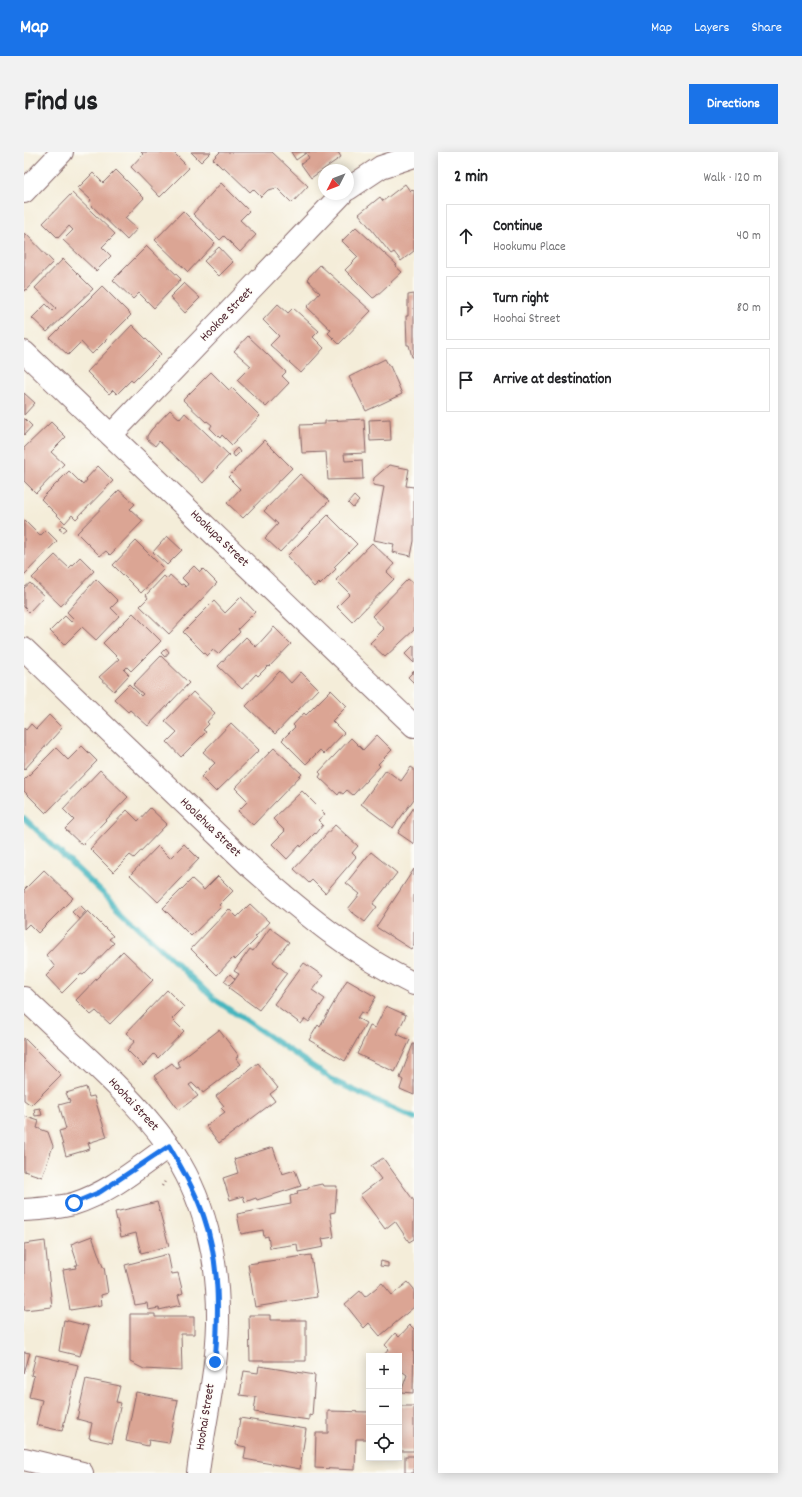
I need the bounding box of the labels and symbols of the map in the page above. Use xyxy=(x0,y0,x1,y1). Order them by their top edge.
north arrow xyxy=(318,164,354,200)
street label: Hookoe Street xyxy=(196,283,258,347)
street label: Hookupa Street xyxy=(185,506,253,572)
street label: Hoolehua Street xyxy=(175,794,245,863)
street label: Hoohai Street xyxy=(103,1074,163,1136)
route start xyxy=(65,1194,83,1212)
route end xyxy=(206,1353,224,1371)
street label: Hoohai Street xyxy=(191,1382,221,1452)

